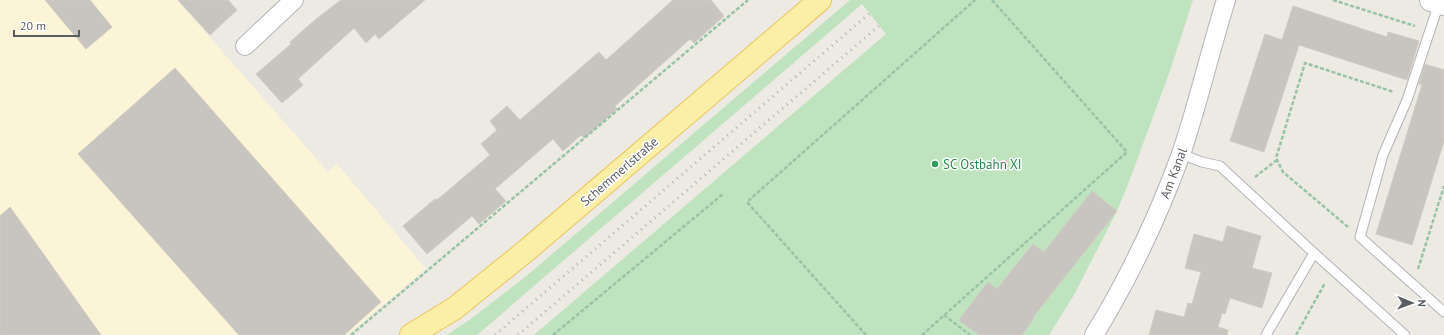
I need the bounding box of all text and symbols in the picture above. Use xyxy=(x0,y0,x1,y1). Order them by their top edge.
scale bar xyxy=(14,12,79,38)
text: 20 m xyxy=(20,18,46,33)
street label: Schemmerlstraße xyxy=(577,133,662,210)
street label: Am Kanal xyxy=(1156,145,1191,201)
place label: SC Ostbahn XI xyxy=(943,156,1022,173)
marker: SC Ostbahn XI xyxy=(930,159,940,169)
north arrow xyxy=(1392,283,1432,323)
text: N xyxy=(1415,299,1429,307)

